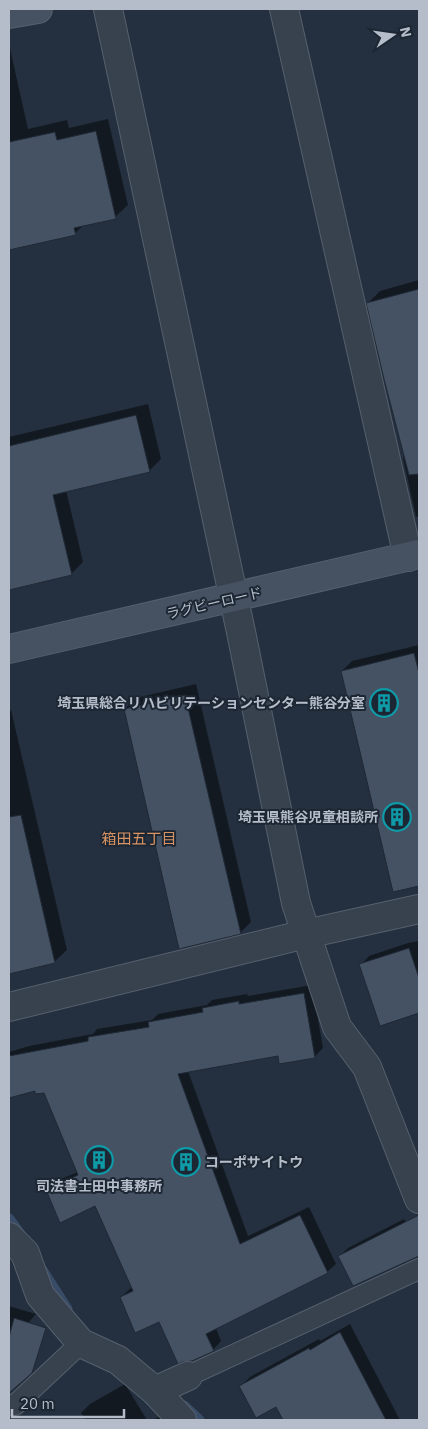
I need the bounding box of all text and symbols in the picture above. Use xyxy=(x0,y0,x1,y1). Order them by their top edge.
north arrow xyxy=(368,10,418,60)
text: N xyxy=(396,25,416,39)
street label: ラグビーロード xyxy=(164,583,264,623)
building icon: 埼玉県総合リハビリテーションセンター熊谷分室 xyxy=(369,688,399,718)
place label: 埼玉県総合リハビリテーションセンター熊谷分室 xyxy=(57,694,365,712)
building icon: 埼玉県熊谷児童相談所 xyxy=(382,802,412,832)
place label: 埼玉県熊谷児童相談所 xyxy=(238,808,378,826)
district label: 箱田五丁目 xyxy=(101,829,177,848)
building icon: 司法書士田中事務所 xyxy=(84,1145,114,1175)
building icon: コーポサイトウ xyxy=(171,1147,201,1177)
place label: コーポサイトウ xyxy=(205,1153,303,1171)
place label: 司法書士田中事務所 xyxy=(36,1177,162,1195)
scale bar xyxy=(12,1386,125,1418)
text: 20 m xyxy=(20,1394,55,1413)

